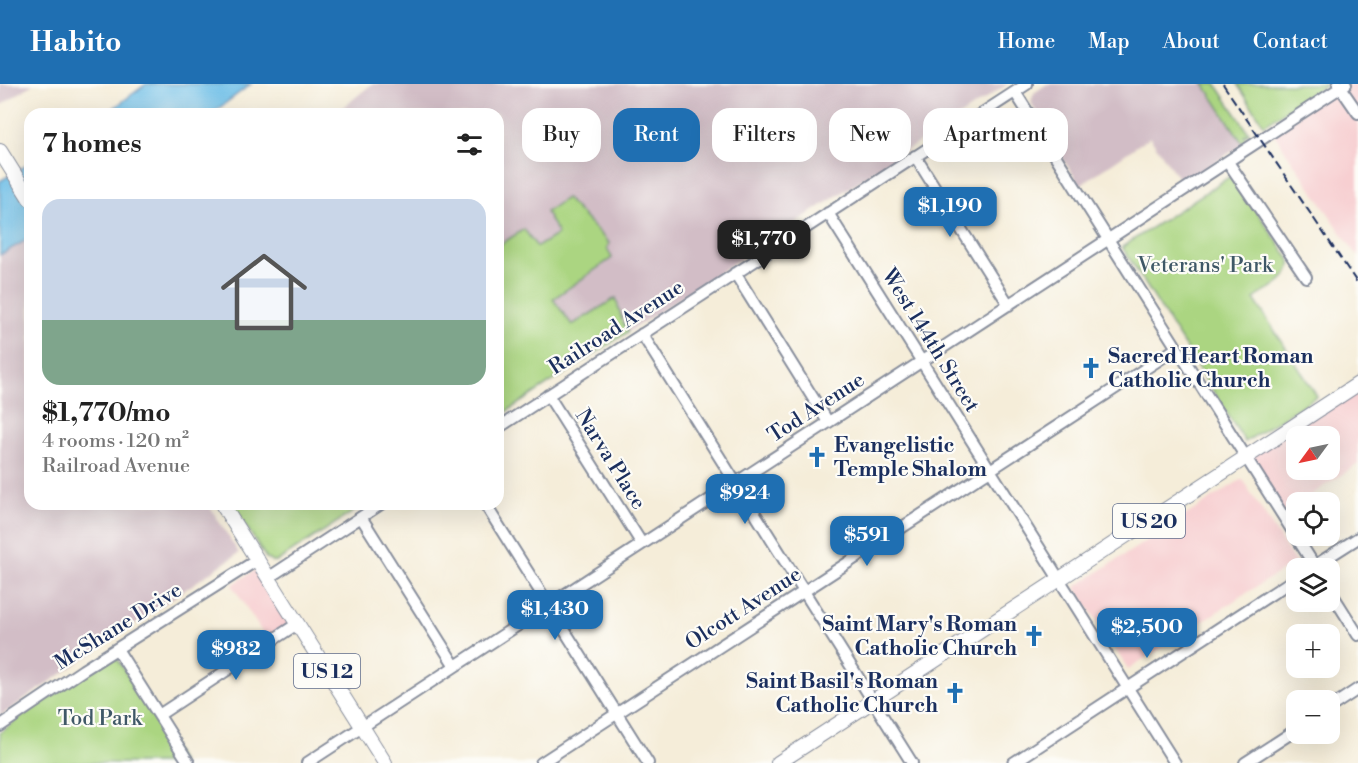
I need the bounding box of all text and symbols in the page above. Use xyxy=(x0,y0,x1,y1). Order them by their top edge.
text: Habito xyxy=(30,25,121,60)
text: Home xyxy=(998,29,1055,55)
text: Map xyxy=(1088,29,1130,55)
text: About xyxy=(1163,29,1220,55)
text: Contact xyxy=(1253,29,1328,55)
chip: Buy xyxy=(522,108,601,162)
chip: Rent xyxy=(613,108,700,162)
chip: Filters xyxy=(712,108,817,162)
chip: New xyxy=(829,108,911,162)
chip: Apartment xyxy=(923,108,1068,162)
text: 7 homes xyxy=(42,128,142,160)
icon: filters xyxy=(453,128,486,161)
pin: $1,190 xyxy=(901,187,999,238)
text: $1,190 xyxy=(918,194,982,219)
pin: $1,770 xyxy=(715,220,813,271)
text: $1,770 xyxy=(731,227,797,252)
icon: home xyxy=(210,238,318,346)
park label: Veterans' Park xyxy=(1136,253,1274,279)
street label: West 144th Street xyxy=(875,263,985,418)
street label: Railroad Avenue xyxy=(544,275,689,381)
place label: Sacred Heart Roman Catholic Church xyxy=(1108,344,1314,394)
church icon: Sacred Heart Roman Catholic Church xyxy=(1079,356,1103,380)
street label: Tod Avenue xyxy=(763,367,870,449)
text: $1,770/mo xyxy=(42,397,171,429)
street label: Narva Place xyxy=(569,404,651,515)
north arrow xyxy=(1286,426,1340,480)
map controls xyxy=(1286,426,1340,744)
text: 4 rooms · 120 m² xyxy=(42,429,189,454)
place label: Evangelistic Temple Shalom xyxy=(834,433,987,483)
church icon: Evangelistic Temple Shalom xyxy=(805,445,829,469)
text: Railroad Avenue xyxy=(42,454,190,479)
pin: $924 xyxy=(709,474,781,525)
text: $924 xyxy=(720,481,770,506)
button: locate xyxy=(1286,492,1340,546)
road number: US 20 xyxy=(1113,504,1185,538)
pin: $591 xyxy=(831,516,903,567)
text: $591 xyxy=(844,523,890,548)
button: layers xyxy=(1286,558,1340,612)
street label: Olcott Avenue xyxy=(681,562,807,656)
street label: McShane Drive xyxy=(50,577,187,676)
pin: $1,430 xyxy=(506,590,604,641)
text: $1,430 xyxy=(521,597,589,622)
pin: $2,500 xyxy=(1098,608,1196,659)
place label: Saint Mary's Roman Catholic Church xyxy=(822,612,1017,662)
text: $2,500 xyxy=(1111,615,1183,640)
church icon: Saint Mary's Roman Catholic Church xyxy=(1022,624,1046,648)
button: + xyxy=(1286,624,1340,678)
pin: $982 xyxy=(200,630,272,681)
text: $982 xyxy=(211,637,261,662)
road number: US 12 xyxy=(294,654,360,688)
place label: Saint Basil's Roman Catholic Church xyxy=(746,669,938,719)
church icon: Saint Basil's Roman Catholic Church xyxy=(943,681,967,705)
button: − xyxy=(1286,690,1340,744)
park label: Tod Park xyxy=(58,706,143,732)

